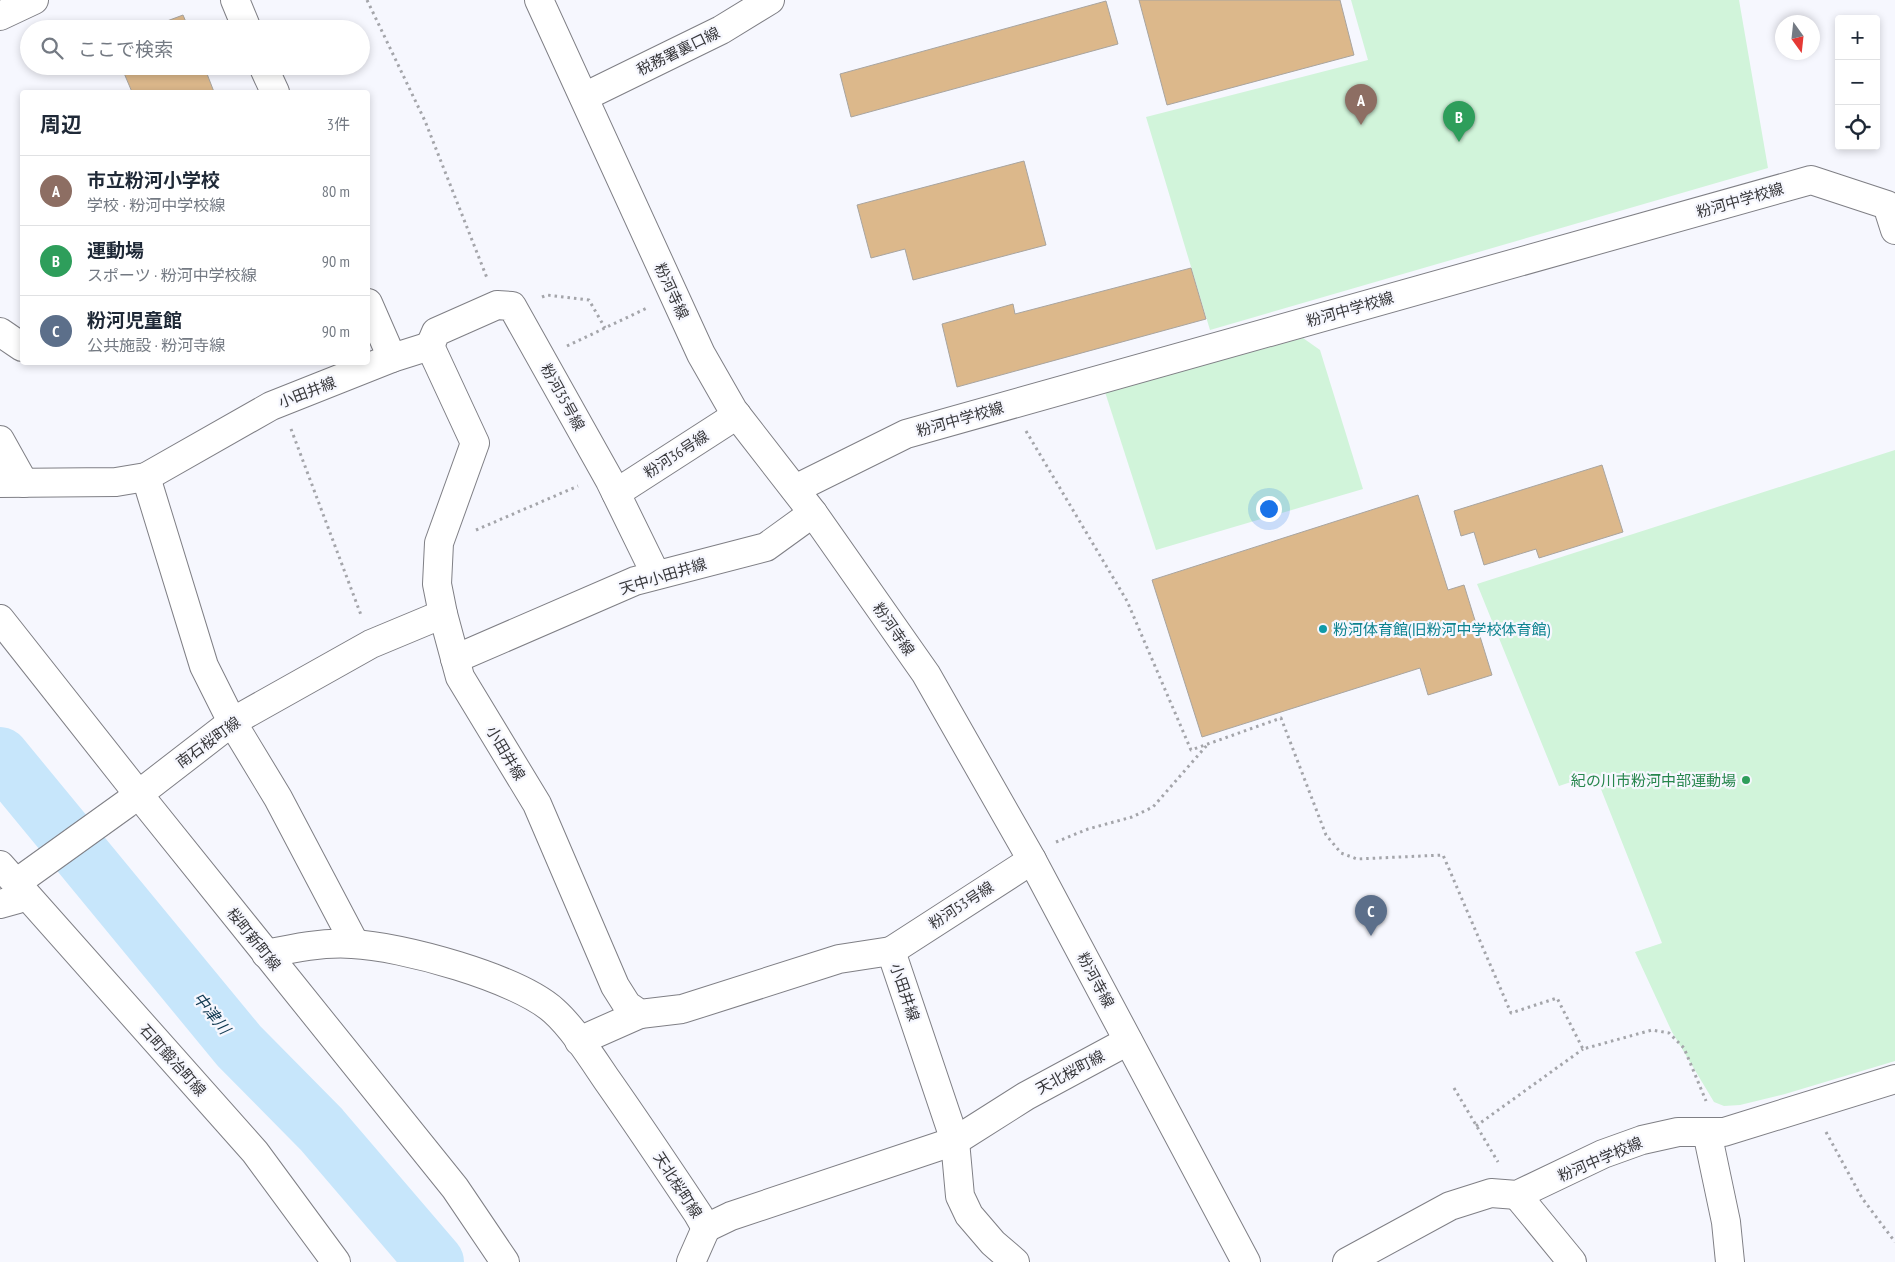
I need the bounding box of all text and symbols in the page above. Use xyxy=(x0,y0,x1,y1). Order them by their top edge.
north arrow xyxy=(1775,15,1820,60)
map controls xyxy=(1835,15,1880,150)
button: + xyxy=(1835,15,1880,60)
search box xyxy=(20,20,370,75)
street label: 税務署裏口線 xyxy=(633,23,723,79)
icon: search xyxy=(38,34,66,62)
text: ここで検索 xyxy=(78,37,173,61)
button: − xyxy=(1835,60,1880,105)
pin: A xyxy=(1345,84,1377,125)
pin: B xyxy=(1443,101,1475,142)
button: locate xyxy=(1835,105,1880,150)
text: 周辺 xyxy=(40,111,82,138)
text: 3件 xyxy=(327,114,350,134)
text: 市立粉河小学校 xyxy=(87,168,220,192)
street label: 粉河中学校線 xyxy=(1694,178,1786,222)
text: A xyxy=(52,181,60,201)
text: 80 m xyxy=(322,181,350,201)
text: 学校 · 粉河中学校線 xyxy=(87,195,225,215)
text: 運動場 xyxy=(87,238,144,262)
text: B xyxy=(52,251,60,271)
text: 90 m xyxy=(322,251,350,271)
street label: 粉河寺線 xyxy=(651,260,693,322)
text: スポーツ · 粉河中学校線 xyxy=(87,265,257,285)
street label: 粉河中学校線 xyxy=(1304,287,1396,331)
text: 粉河児童館 xyxy=(87,308,182,332)
text: C xyxy=(52,321,60,341)
text: 90 m xyxy=(322,321,350,341)
text: 公共施設 · 粉河寺線 xyxy=(87,335,225,355)
street label: 粉河35号線 xyxy=(537,360,589,434)
street label: 小田井線 xyxy=(276,372,338,412)
street label: 粉河中学校線 xyxy=(914,397,1006,441)
street label: 粉河36号線 xyxy=(640,426,712,482)
your location xyxy=(1256,496,1282,522)
street label: 天中小田井線 xyxy=(617,554,709,598)
street label: 粉河寺線 xyxy=(869,599,919,659)
place label: 粉河体育館(旧粉河中学校体育館) xyxy=(1333,620,1550,639)
marker: 粉河体育館(旧粉河中学校体育館) xyxy=(1317,623,1329,635)
street label: 南石桜町線 xyxy=(172,712,244,772)
street label: 小田井線 xyxy=(482,722,530,784)
place label: 紀の川市粉河中部運動場 xyxy=(1571,771,1736,790)
marker: 紀の川市粉河中部運動場 xyxy=(1740,774,1752,786)
street label: 粉河53号線 xyxy=(925,877,997,933)
pin: C xyxy=(1355,895,1387,936)
street label: 桜町新町線 xyxy=(223,904,285,974)
street label: 粉河寺線 xyxy=(1074,949,1118,1011)
street label: 小田井線 xyxy=(886,961,924,1023)
water label: 中津川 xyxy=(189,988,236,1039)
street label: 石町鍛冶町線 xyxy=(136,1020,210,1100)
street label: 天北桜町線 xyxy=(1032,1046,1108,1098)
street label: 粉河中学校線 xyxy=(1555,1133,1645,1185)
street label: 天北桜町線 xyxy=(650,1148,706,1222)

